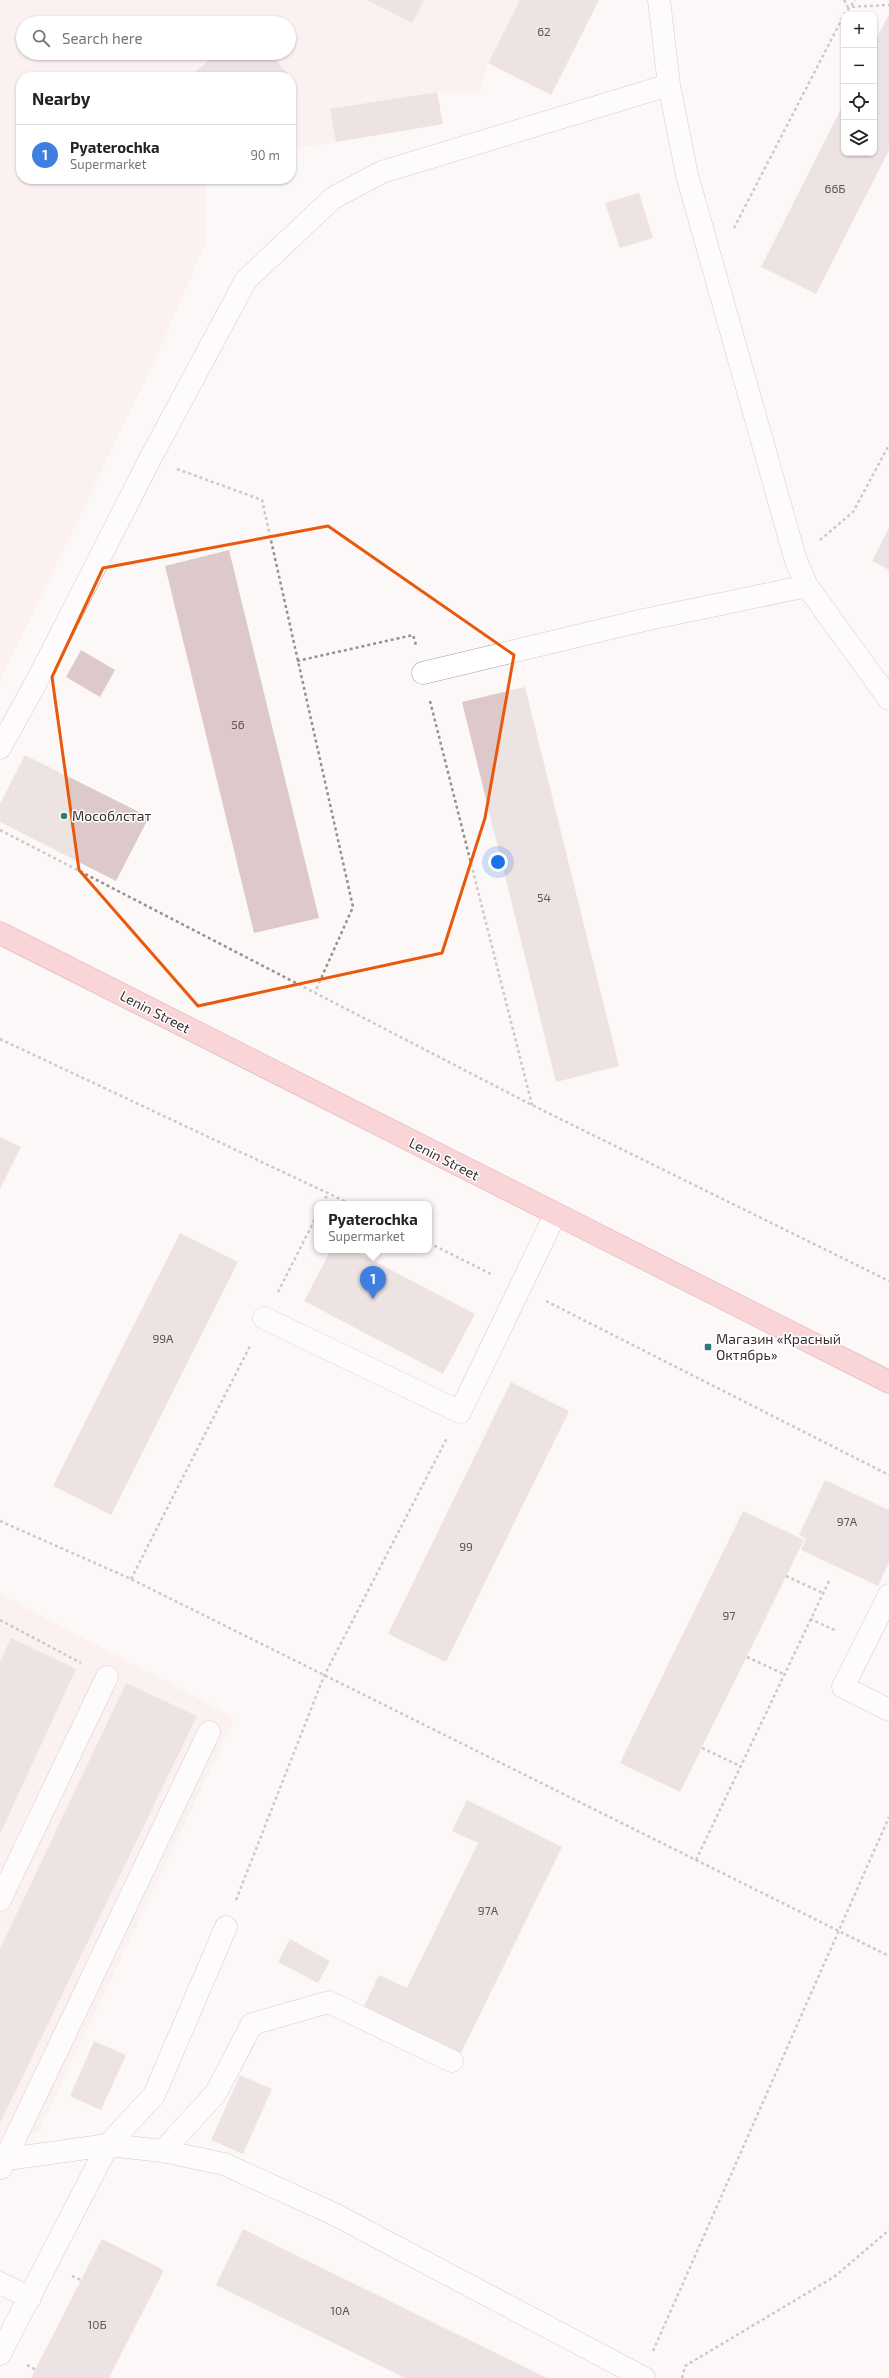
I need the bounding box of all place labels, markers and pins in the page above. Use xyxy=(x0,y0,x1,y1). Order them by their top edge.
place label: Мособлстат xyxy=(72,807,151,824)
marker: Мособлстат xyxy=(59,811,69,821)
pin: 1 xyxy=(360,1266,386,1299)
place label: Магазин «Красный Октябрь» xyxy=(716,1330,841,1363)
marker: Магазин «Красный Октябрь» xyxy=(703,1342,713,1352)

